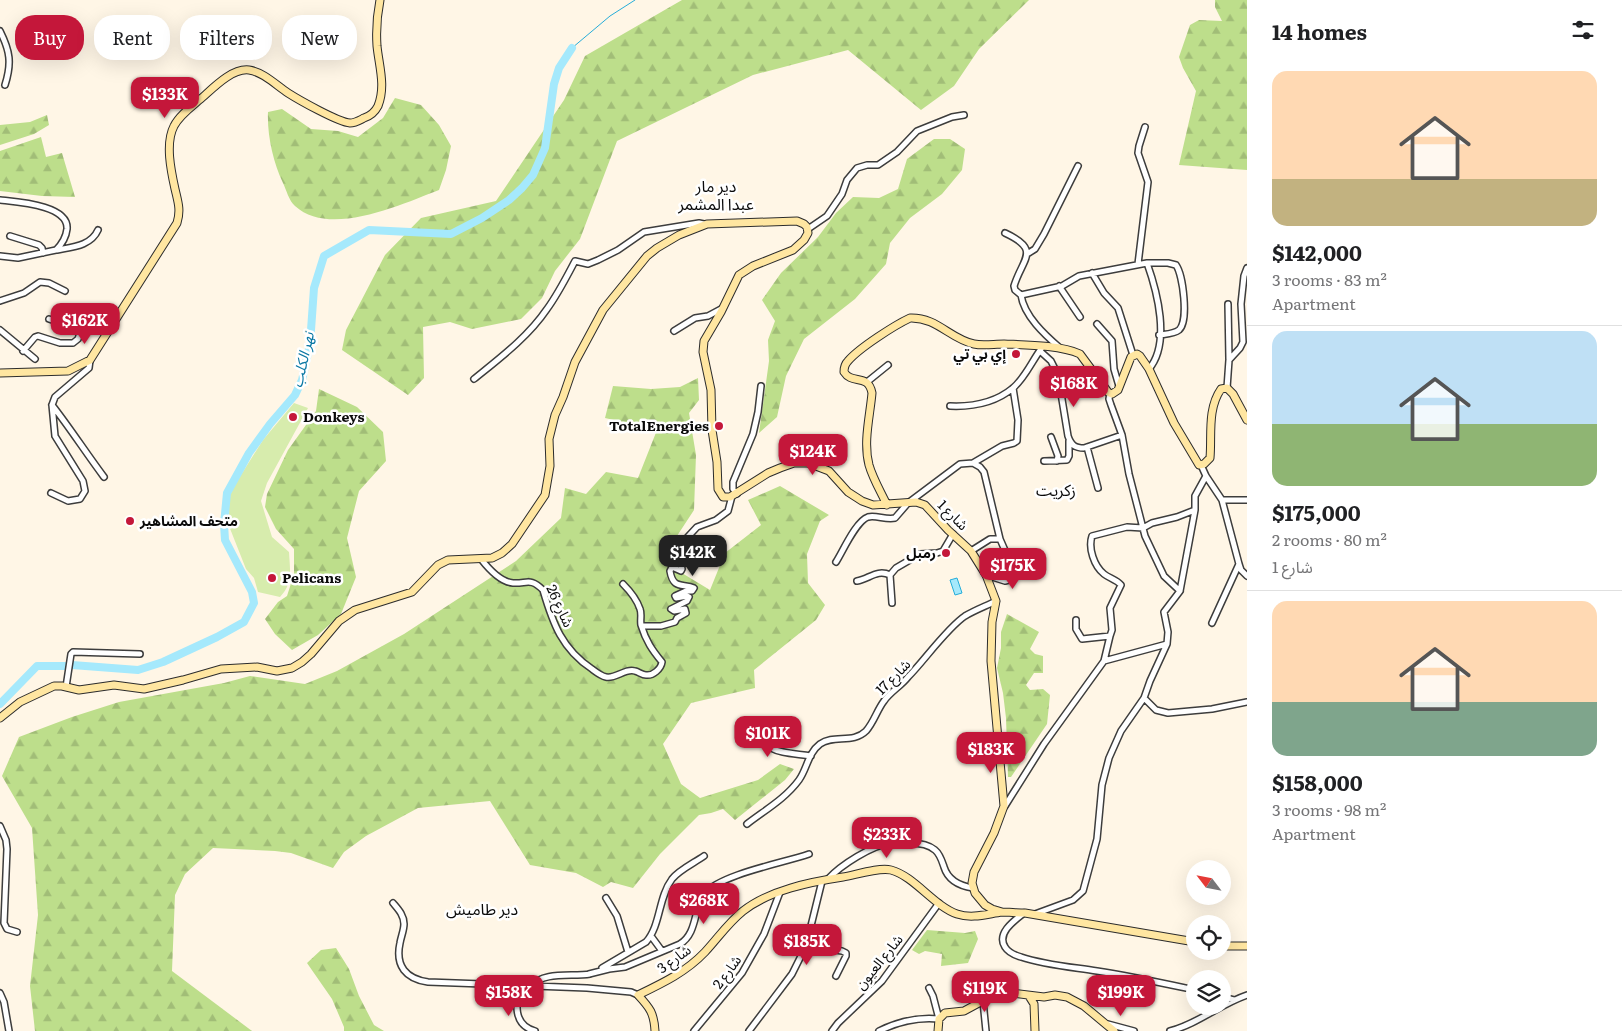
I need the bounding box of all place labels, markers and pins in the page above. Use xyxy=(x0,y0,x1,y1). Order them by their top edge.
pin: $133K xyxy=(130,76,200,119)
pin: $162K xyxy=(50,302,120,345)
place label: إي بي تي xyxy=(953,343,1007,365)
marker: إي بي تي xyxy=(1010,348,1022,360)
pin: $168K xyxy=(1039,366,1109,408)
place label: Donkeys xyxy=(303,406,364,426)
marker: Donkeys xyxy=(287,411,299,423)
place label: TotalEnergies xyxy=(609,415,709,435)
marker: TotalEnergies xyxy=(713,420,725,432)
pin: $124K xyxy=(778,434,848,476)
place label: متحف المشاهير xyxy=(139,510,238,530)
marker: متحف المشاهير xyxy=(124,515,136,527)
pin: $142K xyxy=(658,534,728,577)
place label: رمبل xyxy=(906,542,936,562)
marker: رمبل xyxy=(940,547,952,559)
pin: $175K xyxy=(978,548,1048,590)
place label: Pelicans xyxy=(282,567,341,587)
marker: Pelicans xyxy=(266,572,278,584)
pin: $101K xyxy=(733,716,803,758)
pin: $183K xyxy=(956,732,1026,774)
pin: $233K xyxy=(852,816,922,859)
pin: $268K xyxy=(669,882,739,925)
pin: $185K xyxy=(772,924,842,966)
pin: $119K xyxy=(950,970,1020,1013)
pin: $158K xyxy=(474,974,544,1017)
pin: $199K xyxy=(1086,974,1156,1017)

